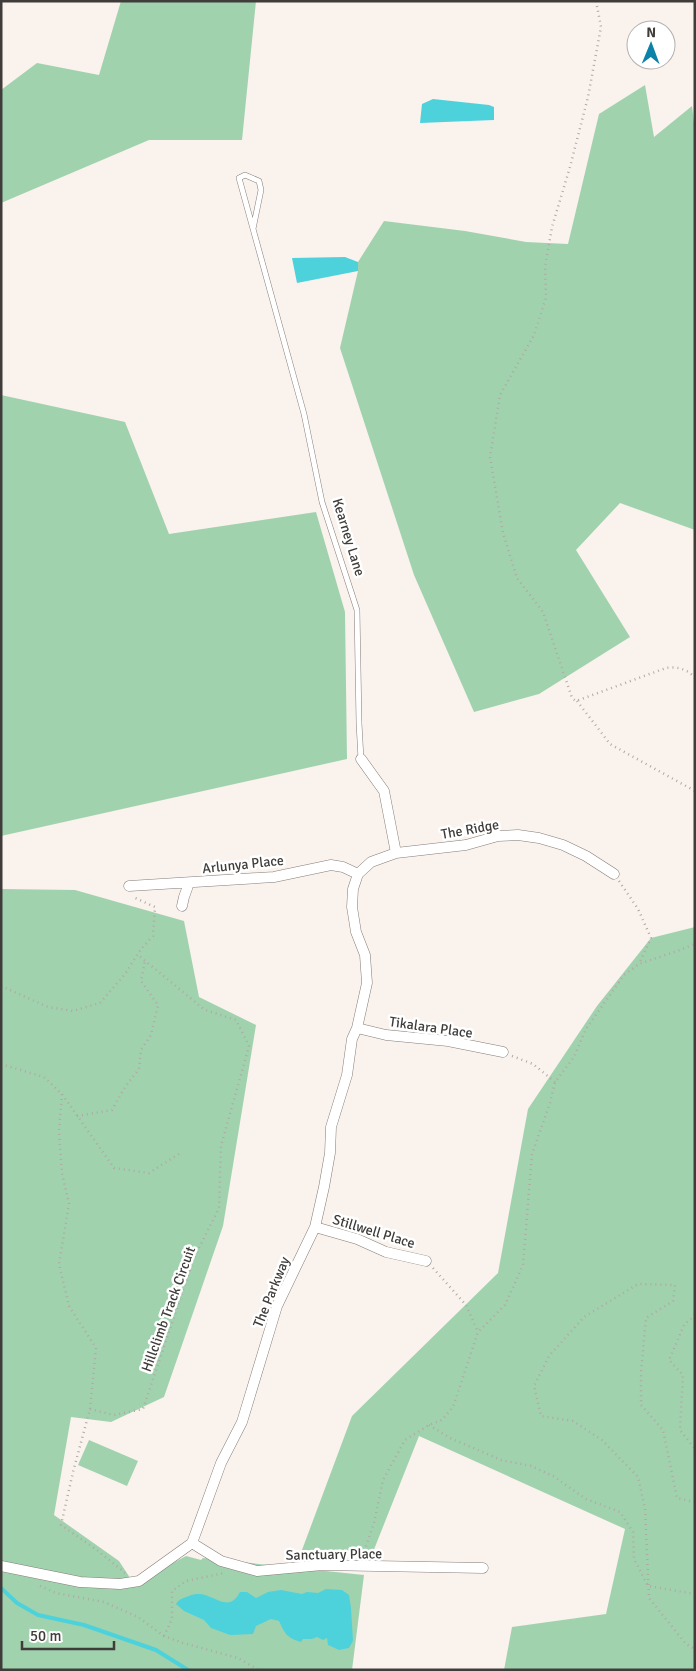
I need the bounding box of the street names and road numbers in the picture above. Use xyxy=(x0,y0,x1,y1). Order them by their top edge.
street label: Kearney Lane xyxy=(329,496,368,578)
street label: The Ridge xyxy=(440,816,500,843)
street label: Arlunya Place xyxy=(201,852,285,877)
street label: Tikalara Place xyxy=(388,1013,474,1042)
street label: Stillwell Place xyxy=(331,1211,417,1252)
street label: Hillclimb Track Circuit xyxy=(138,1244,199,1374)
street label: The Parkway xyxy=(250,1254,294,1330)
street label: Sanctuary Place xyxy=(286,1545,382,1564)

